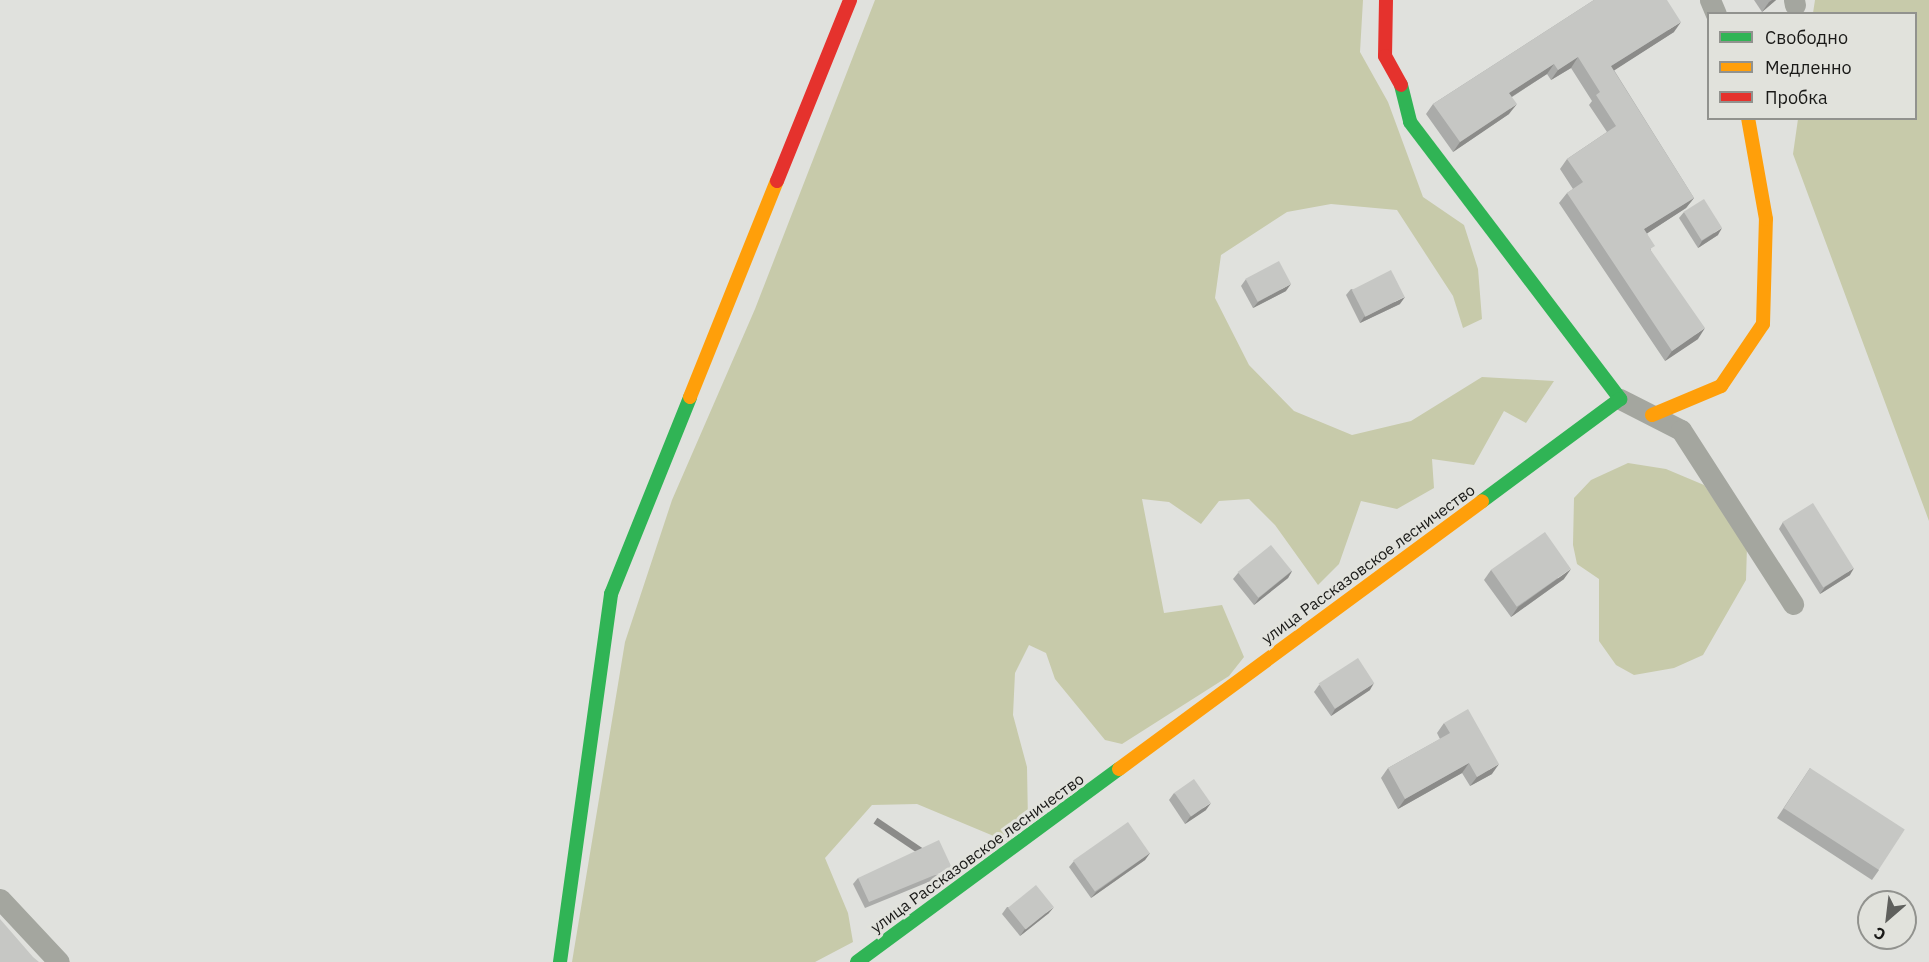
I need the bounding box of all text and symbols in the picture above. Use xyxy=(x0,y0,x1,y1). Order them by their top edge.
legend xyxy=(1707,12,1917,120)
text: Свободно xyxy=(1765,26,1848,49)
text: Медленно xyxy=(1765,56,1852,79)
text: Пробка xyxy=(1765,86,1828,109)
street label: улица Рассказовское лесничество xyxy=(1258,480,1478,648)
street label: улица Рассказовское лесничество xyxy=(867,769,1087,937)
north arrow xyxy=(1857,890,1917,950)
text: С xyxy=(1870,923,1889,945)

